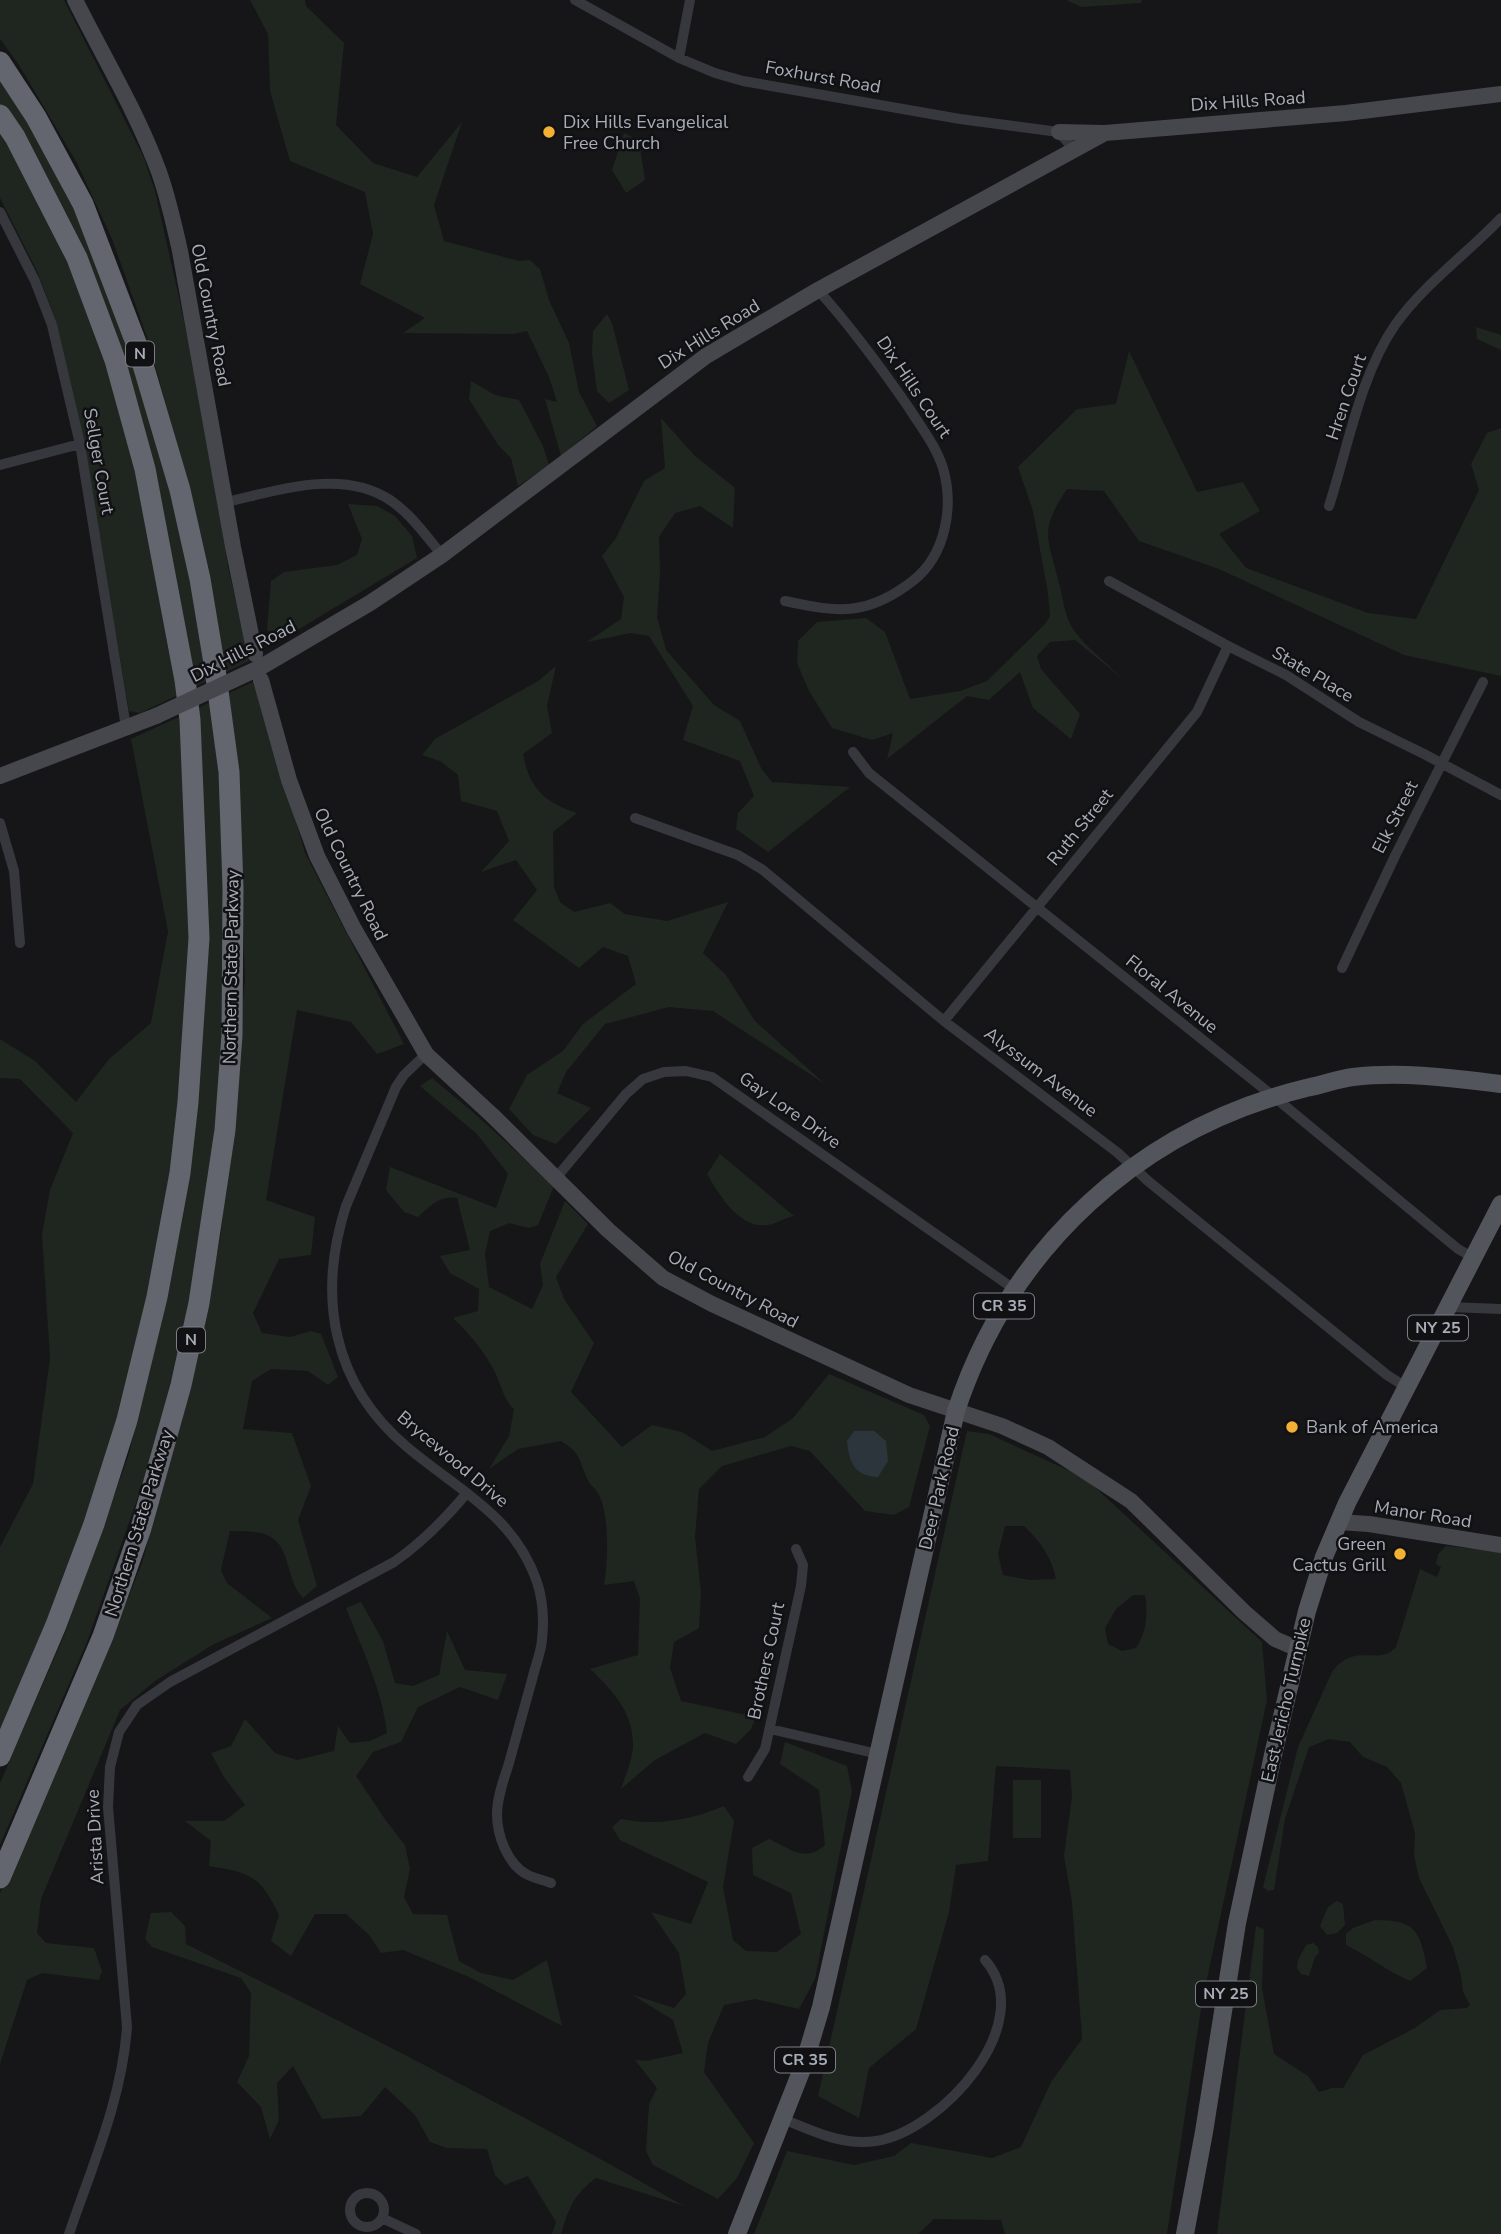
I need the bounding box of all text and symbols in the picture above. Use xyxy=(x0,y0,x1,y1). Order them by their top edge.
street label: Foxhurst Road xyxy=(763,55,883,99)
street label: Dix Hills Road xyxy=(1190,85,1306,117)
place label: Dix Hills Evangelical Free Church xyxy=(563,110,729,155)
marker: Dix Hills Evangelical Free Church xyxy=(541,124,557,140)
street label: Old Country Road xyxy=(185,242,237,388)
street label: Dix Hills Road xyxy=(654,293,764,375)
street label: Dix Hills Court xyxy=(871,331,957,443)
road number: N xyxy=(126,342,154,366)
street label: Hren Court xyxy=(1320,350,1372,443)
street label: Sellger Court xyxy=(78,406,120,517)
street label: Dix Hills Road xyxy=(186,614,300,688)
street label: State Place xyxy=(1268,640,1358,708)
street label: Elk Street xyxy=(1366,776,1424,857)
street label: Ruth Street xyxy=(1042,783,1119,870)
street label: Old Country Road xyxy=(308,804,394,944)
street label: Northern State Parkway xyxy=(217,869,245,1064)
street label: Floral Avenue xyxy=(1121,949,1223,1039)
street label: Alyssum Avenue xyxy=(979,1021,1103,1123)
street label: Gay Lore Drive xyxy=(734,1066,846,1154)
street label: Old Country Road xyxy=(663,1244,803,1334)
road number: CR 35 xyxy=(974,1294,1034,1318)
road number: NY 25 xyxy=(1408,1316,1468,1340)
road number: N xyxy=(177,1328,205,1352)
street label: Brycewood Drive xyxy=(392,1405,514,1513)
place label: Bank of America xyxy=(1306,1415,1439,1439)
marker: Bank of America xyxy=(1284,1419,1300,1435)
street label: Deer Park Road xyxy=(913,1424,965,1552)
street label: Northern State Parkway xyxy=(99,1426,179,1619)
street label: Manor Road xyxy=(1373,1494,1473,1534)
place label: Green Cactus Grill xyxy=(1292,1532,1387,1577)
marker: Green Cactus Grill xyxy=(1392,1546,1408,1562)
street label: Brothers Court xyxy=(742,1600,790,1722)
street label: East Jericho Turnpike xyxy=(1255,1615,1317,1785)
street label: Arista Drive xyxy=(81,1789,109,1885)
road number: NY 25 xyxy=(1196,1982,1256,2006)
road number: CR 35 xyxy=(775,2048,835,2072)

